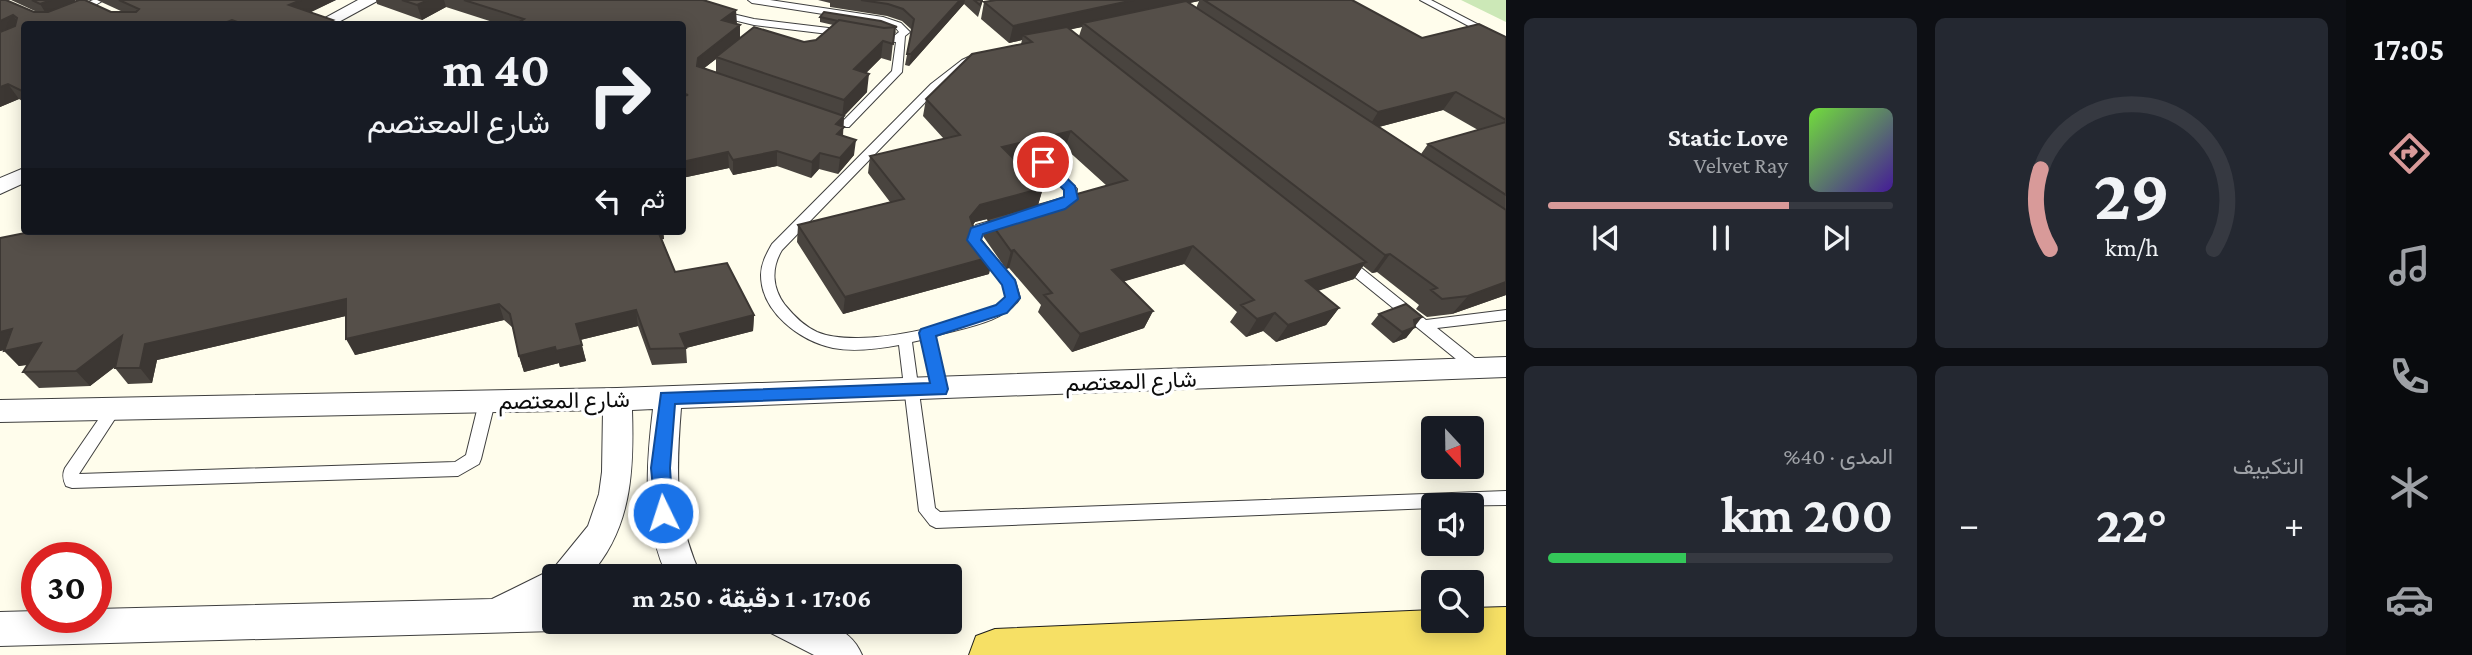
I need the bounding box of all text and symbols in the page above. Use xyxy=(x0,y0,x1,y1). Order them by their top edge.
text: 17:05 xyxy=(2374,31,2444,67)
text: 40 m xyxy=(443,42,550,97)
icon: right xyxy=(574,49,665,140)
text: شارع المعتصم xyxy=(367,104,550,140)
text: Static Love xyxy=(1668,123,1788,152)
icon: directions xyxy=(2385,129,2434,178)
pin xyxy=(1013,132,1073,192)
icon: arrive xyxy=(1024,143,1062,181)
text: Velvet Ray xyxy=(1694,152,1788,178)
text: 29 xyxy=(2093,154,2170,235)
icon: left xyxy=(589,182,627,220)
text: ثم xyxy=(641,185,665,214)
icon: previous xyxy=(1587,219,1625,257)
icon: pause xyxy=(1702,219,1740,257)
icon: next xyxy=(1817,219,1855,257)
text: km/h xyxy=(2105,234,2158,261)
icon: music xyxy=(2385,241,2434,290)
icon: phone xyxy=(2385,352,2434,401)
street label: شارع المعتصم xyxy=(1065,366,1197,399)
street label: شارع المعتصم xyxy=(498,386,630,417)
north arrow xyxy=(1421,416,1484,480)
map controls xyxy=(1421,416,1484,633)
text: المدى · 40% xyxy=(1783,443,1893,469)
text: التكييف xyxy=(2233,453,2304,479)
icon: climate xyxy=(2385,463,2434,512)
position arrow xyxy=(626,476,700,550)
text: 200 km xyxy=(1721,485,1893,543)
button: sound xyxy=(1421,493,1484,556)
text: 22° xyxy=(2096,495,2167,553)
text: − xyxy=(1959,503,1979,545)
text: + xyxy=(2284,503,2304,545)
speed limit sign: 30 xyxy=(21,542,112,633)
button: search xyxy=(1421,570,1484,633)
icon: car xyxy=(2385,575,2434,624)
text: 17:06 · 1 دقيقة · 250 m xyxy=(632,584,872,613)

